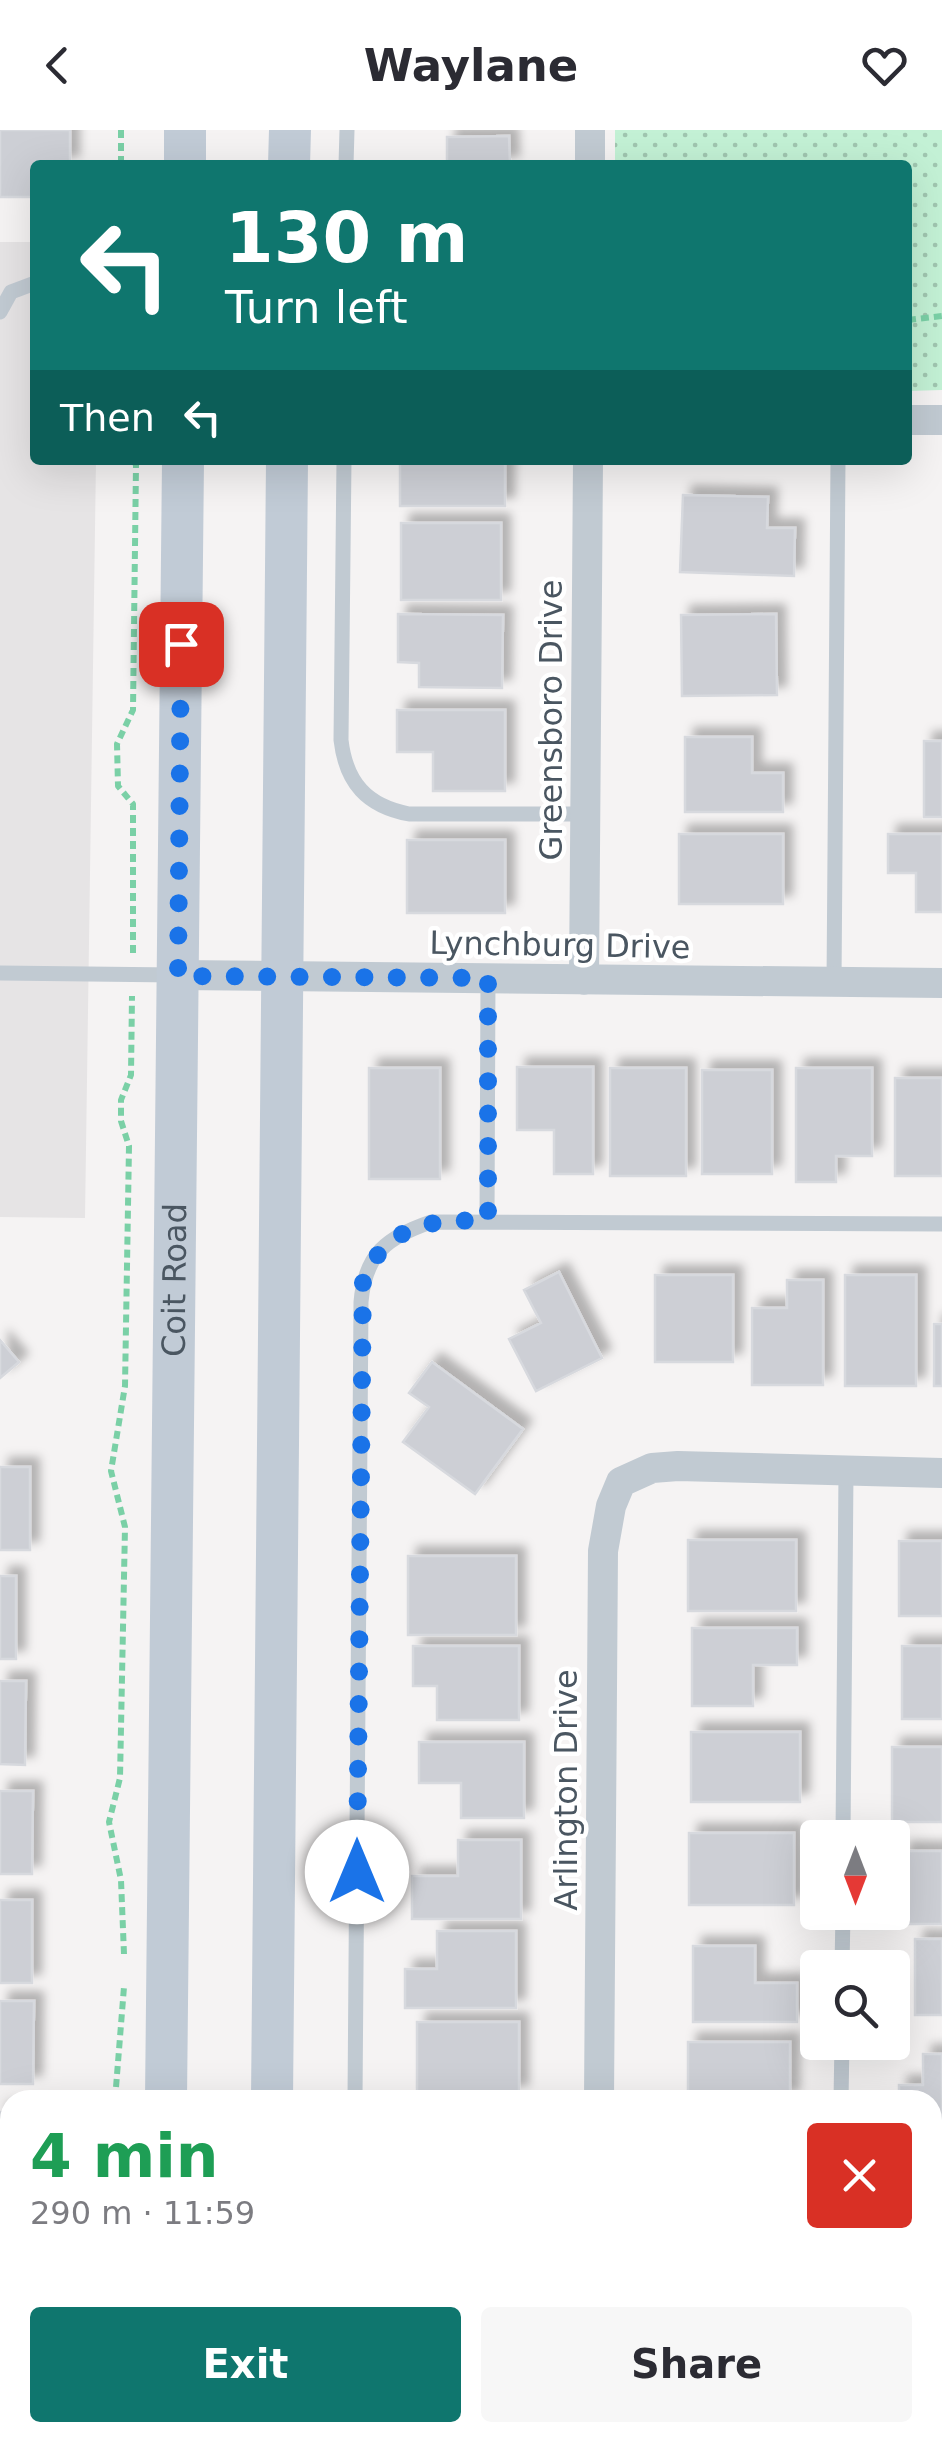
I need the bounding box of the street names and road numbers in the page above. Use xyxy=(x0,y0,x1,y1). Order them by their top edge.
street label: Greensboro Drive xyxy=(532,580,570,860)
street label: Lynchburg Drive xyxy=(429,924,691,966)
street label: Coit Road xyxy=(155,1203,194,1357)
street label: Arlington Drive xyxy=(547,1669,585,1911)

